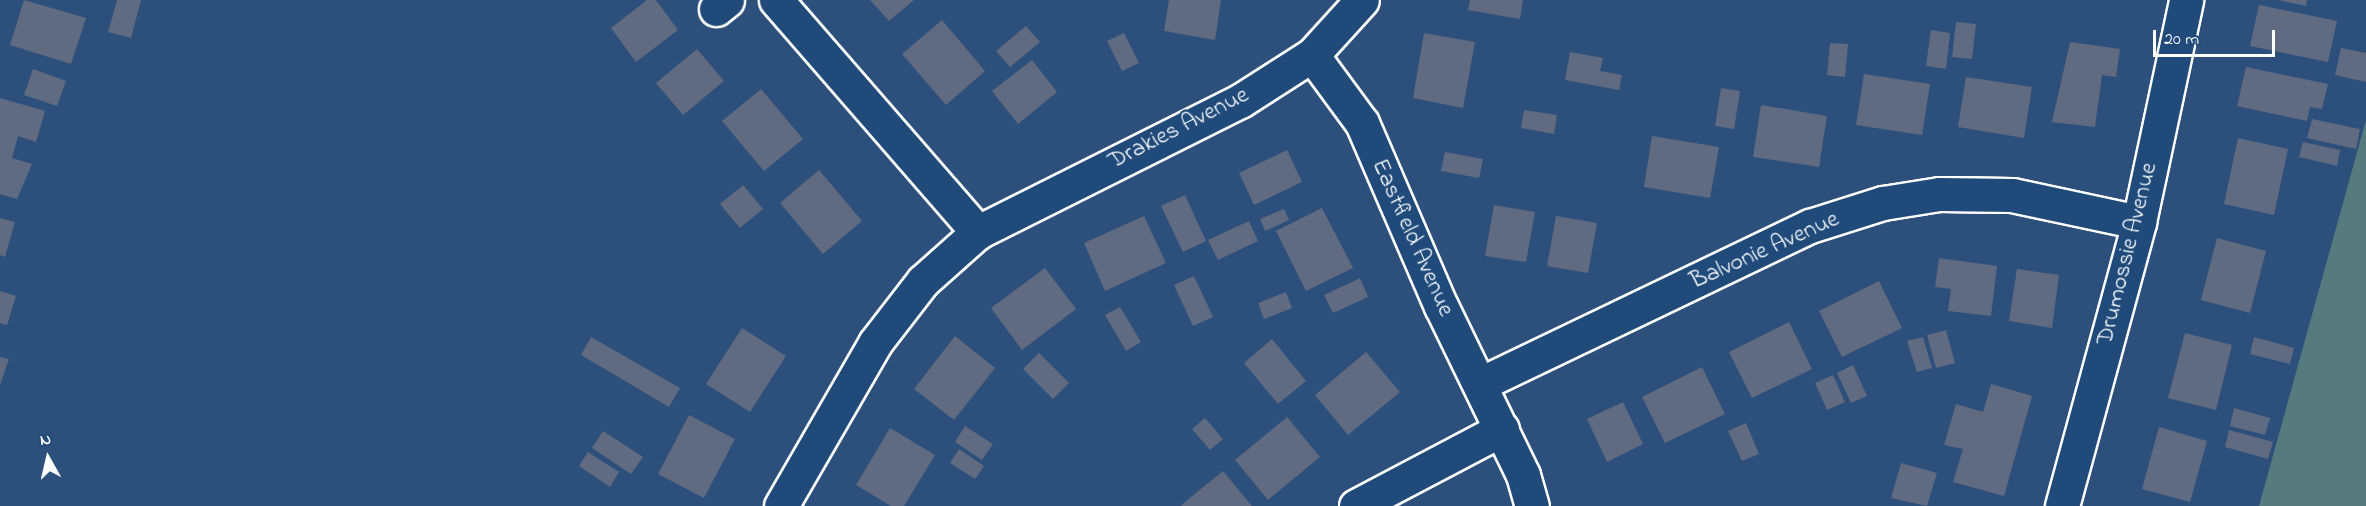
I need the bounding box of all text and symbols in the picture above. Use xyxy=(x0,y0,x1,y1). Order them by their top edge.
scale bar xyxy=(2156,18,2278,56)
text: 20 m xyxy=(2164,27,2199,53)
street label: Drakies Avenue xyxy=(1104,81,1254,177)
street label: Eastfield Avenue xyxy=(1364,155,1460,321)
street label: Drumossie Avenue xyxy=(2091,160,2165,348)
street label: Balvonie Avenue xyxy=(1686,205,1844,297)
north arrow xyxy=(18,428,78,488)
text: N xyxy=(38,428,53,453)

